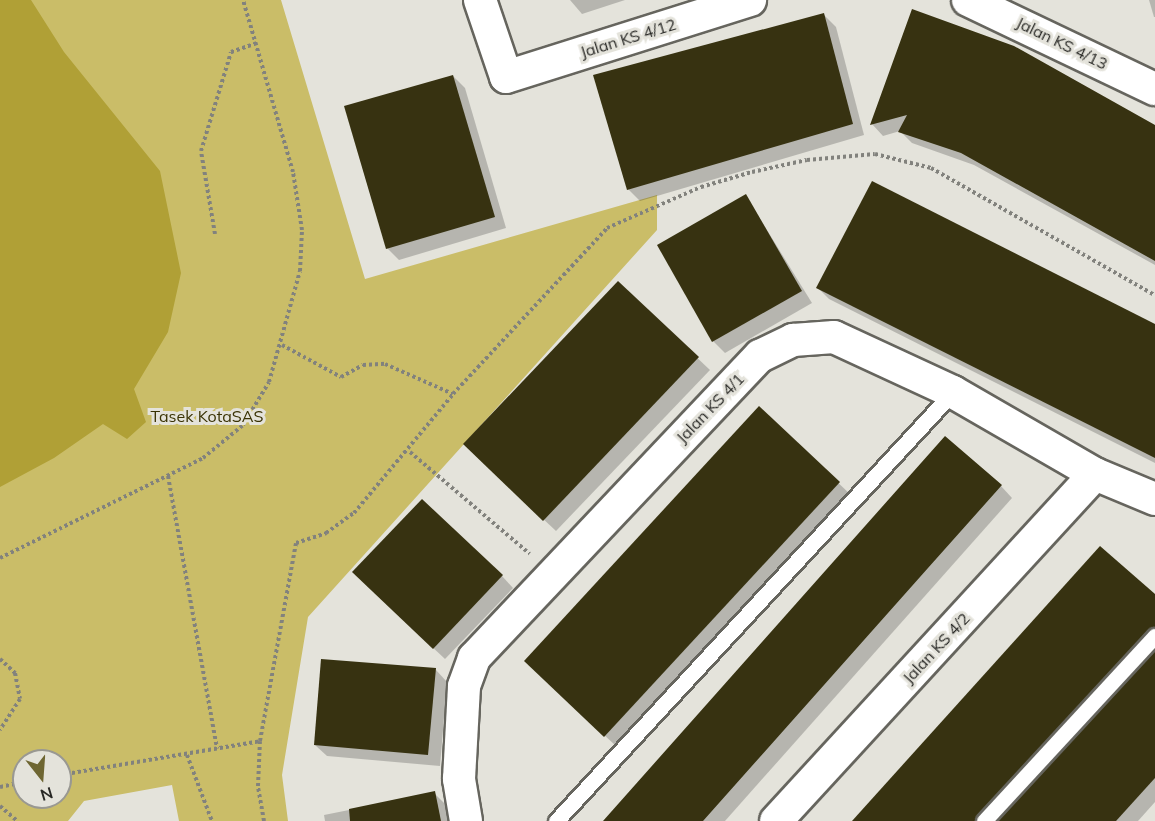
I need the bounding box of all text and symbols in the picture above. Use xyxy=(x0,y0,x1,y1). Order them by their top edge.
street label: Jalan KS 4/13 xyxy=(1013,13,1111,73)
street label: Jalan KS 4/12 xyxy=(578,14,678,62)
street label: Jalan KS 4/1 xyxy=(672,369,748,447)
park label: Tasek KotaSAS xyxy=(151,406,263,426)
street label: Jalan KS 4/2 xyxy=(898,609,974,687)
north arrow xyxy=(12,749,72,809)
text: N xyxy=(38,783,55,806)

